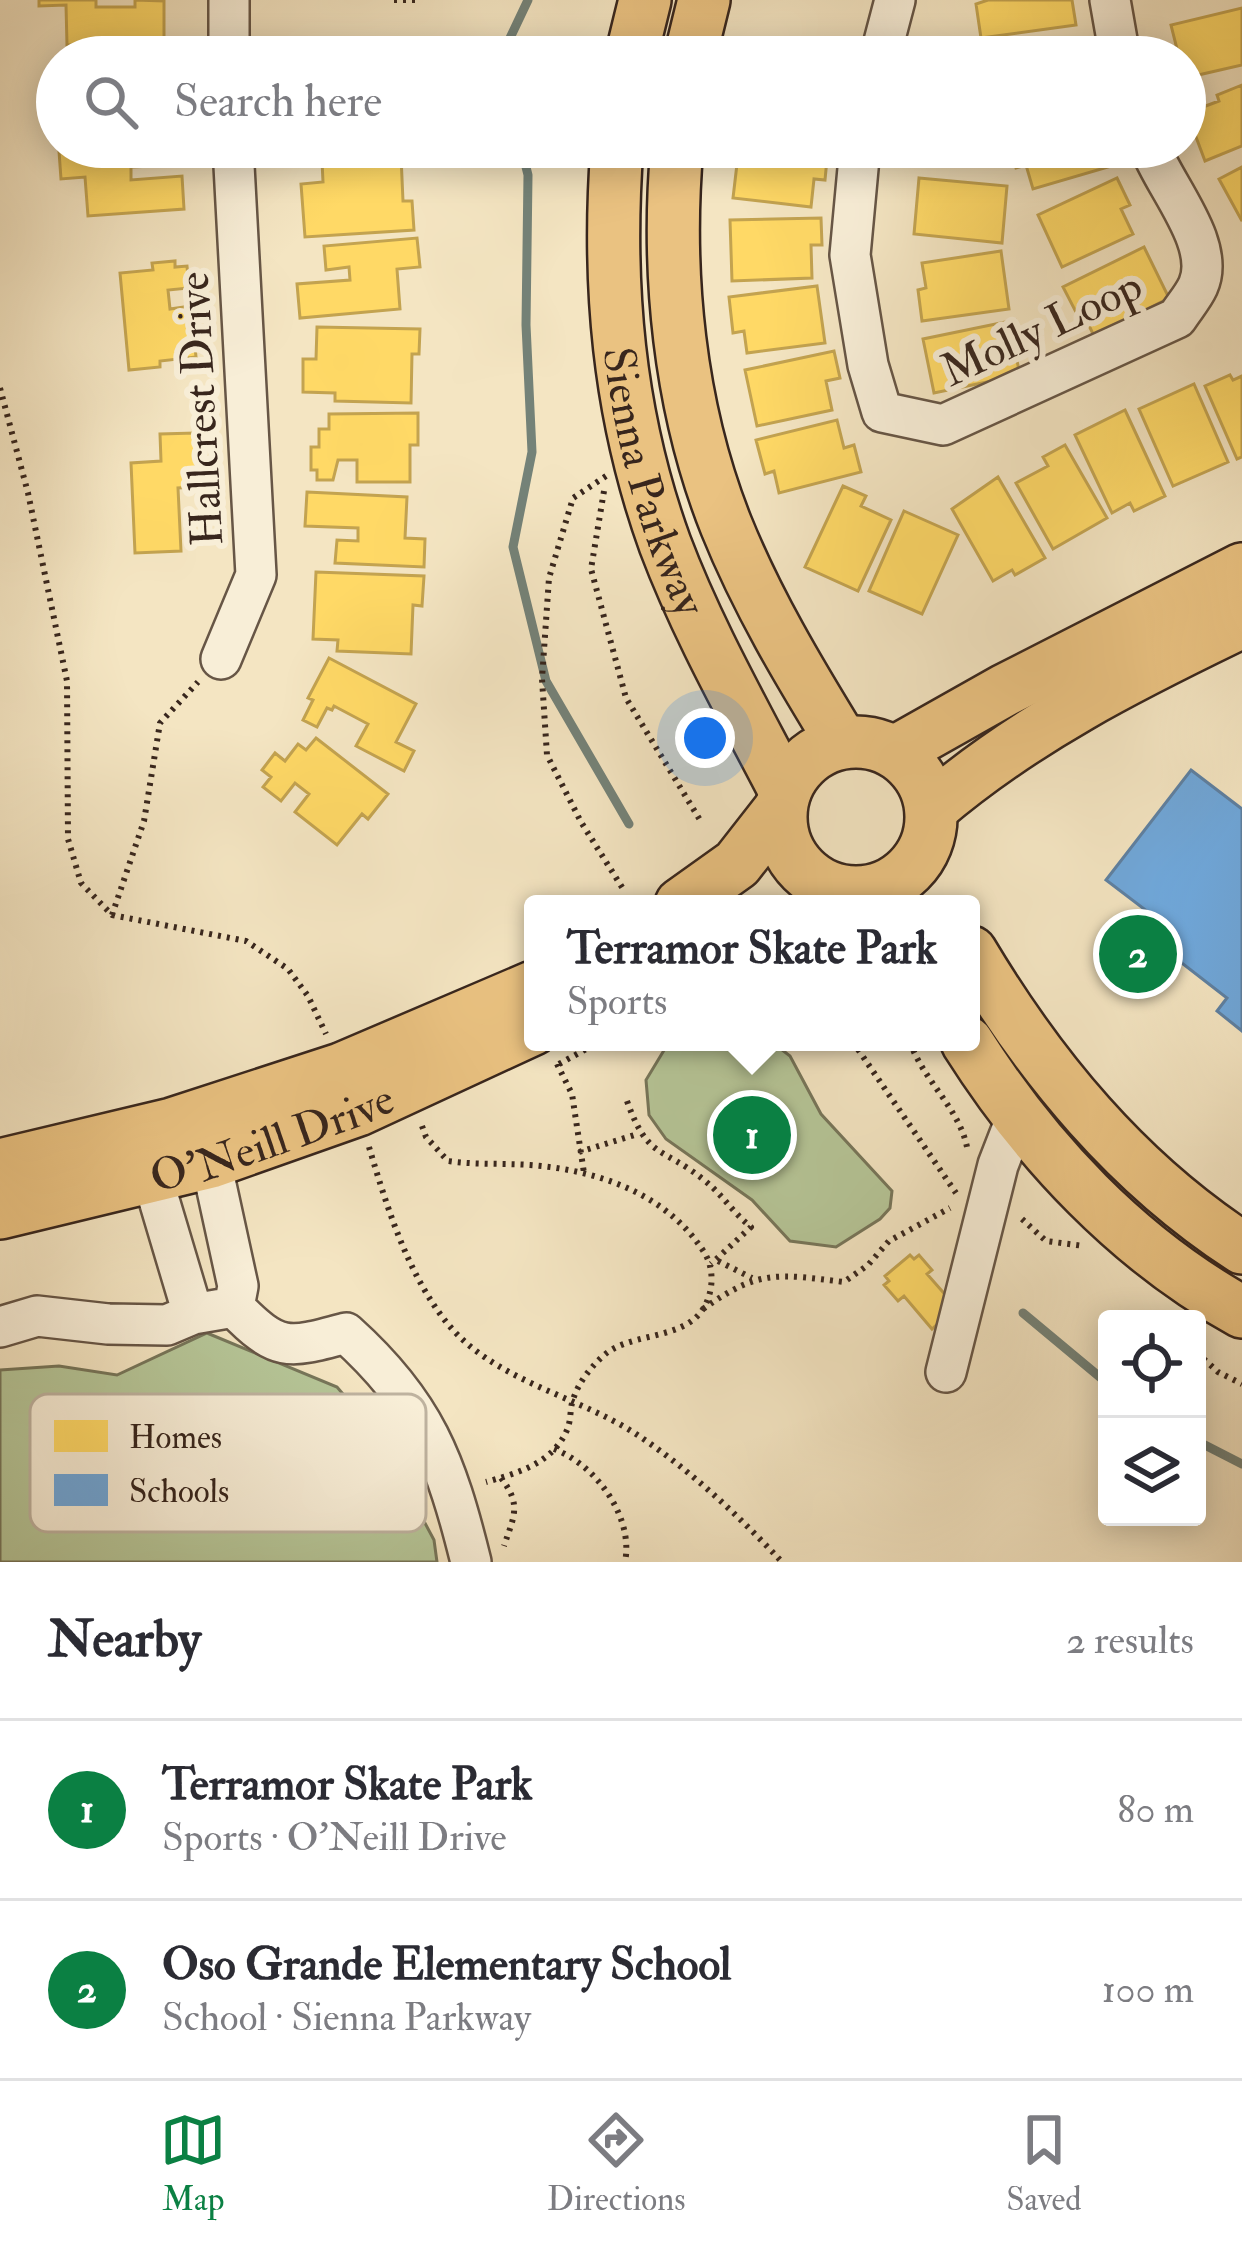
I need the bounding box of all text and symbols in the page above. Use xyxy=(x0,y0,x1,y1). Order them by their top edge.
search box xyxy=(36,36,1206,168)
icon: search xyxy=(78,69,144,135)
text: Search here xyxy=(174,74,382,130)
street label: Molly Loop xyxy=(933,258,1151,400)
street label: Hallcrest Drive xyxy=(166,270,236,547)
street label: Sienna Parkway xyxy=(590,344,718,626)
your location xyxy=(675,708,735,768)
popup xyxy=(524,895,980,1051)
pin: 2 xyxy=(1099,909,1177,999)
text: Terramor Skate Park xyxy=(567,921,937,977)
text: Sports xyxy=(567,977,667,1026)
street label: O'Neill Drive xyxy=(145,1071,403,1206)
pin: 1 xyxy=(713,1090,791,1180)
map controls xyxy=(1098,1310,1206,1526)
button: locate xyxy=(1098,1310,1206,1418)
legend xyxy=(30,1394,426,1532)
text: Homes xyxy=(129,1417,222,1458)
button: layers xyxy=(1098,1418,1206,1526)
text: Schools xyxy=(129,1471,229,1512)
text: Nearby xyxy=(48,1608,201,1672)
text: 2 results xyxy=(1066,1616,1194,1665)
text: Terramor Skate Park xyxy=(162,1757,533,1813)
text: 1 xyxy=(80,1785,94,1834)
text: 80 m xyxy=(1117,1785,1194,1834)
text: Sports · O'Neill Drive xyxy=(162,1813,507,1862)
text: Oso Grande Elementary School xyxy=(162,1937,731,1993)
text: 2 xyxy=(77,1965,97,2014)
text: 100 m xyxy=(1102,1965,1194,2014)
text: School · Sienna Parkway xyxy=(162,1993,531,2042)
tab: Map xyxy=(160,2107,226,2220)
tab: Directions xyxy=(547,2107,686,2220)
tab: Saved xyxy=(1006,2107,1082,2220)

